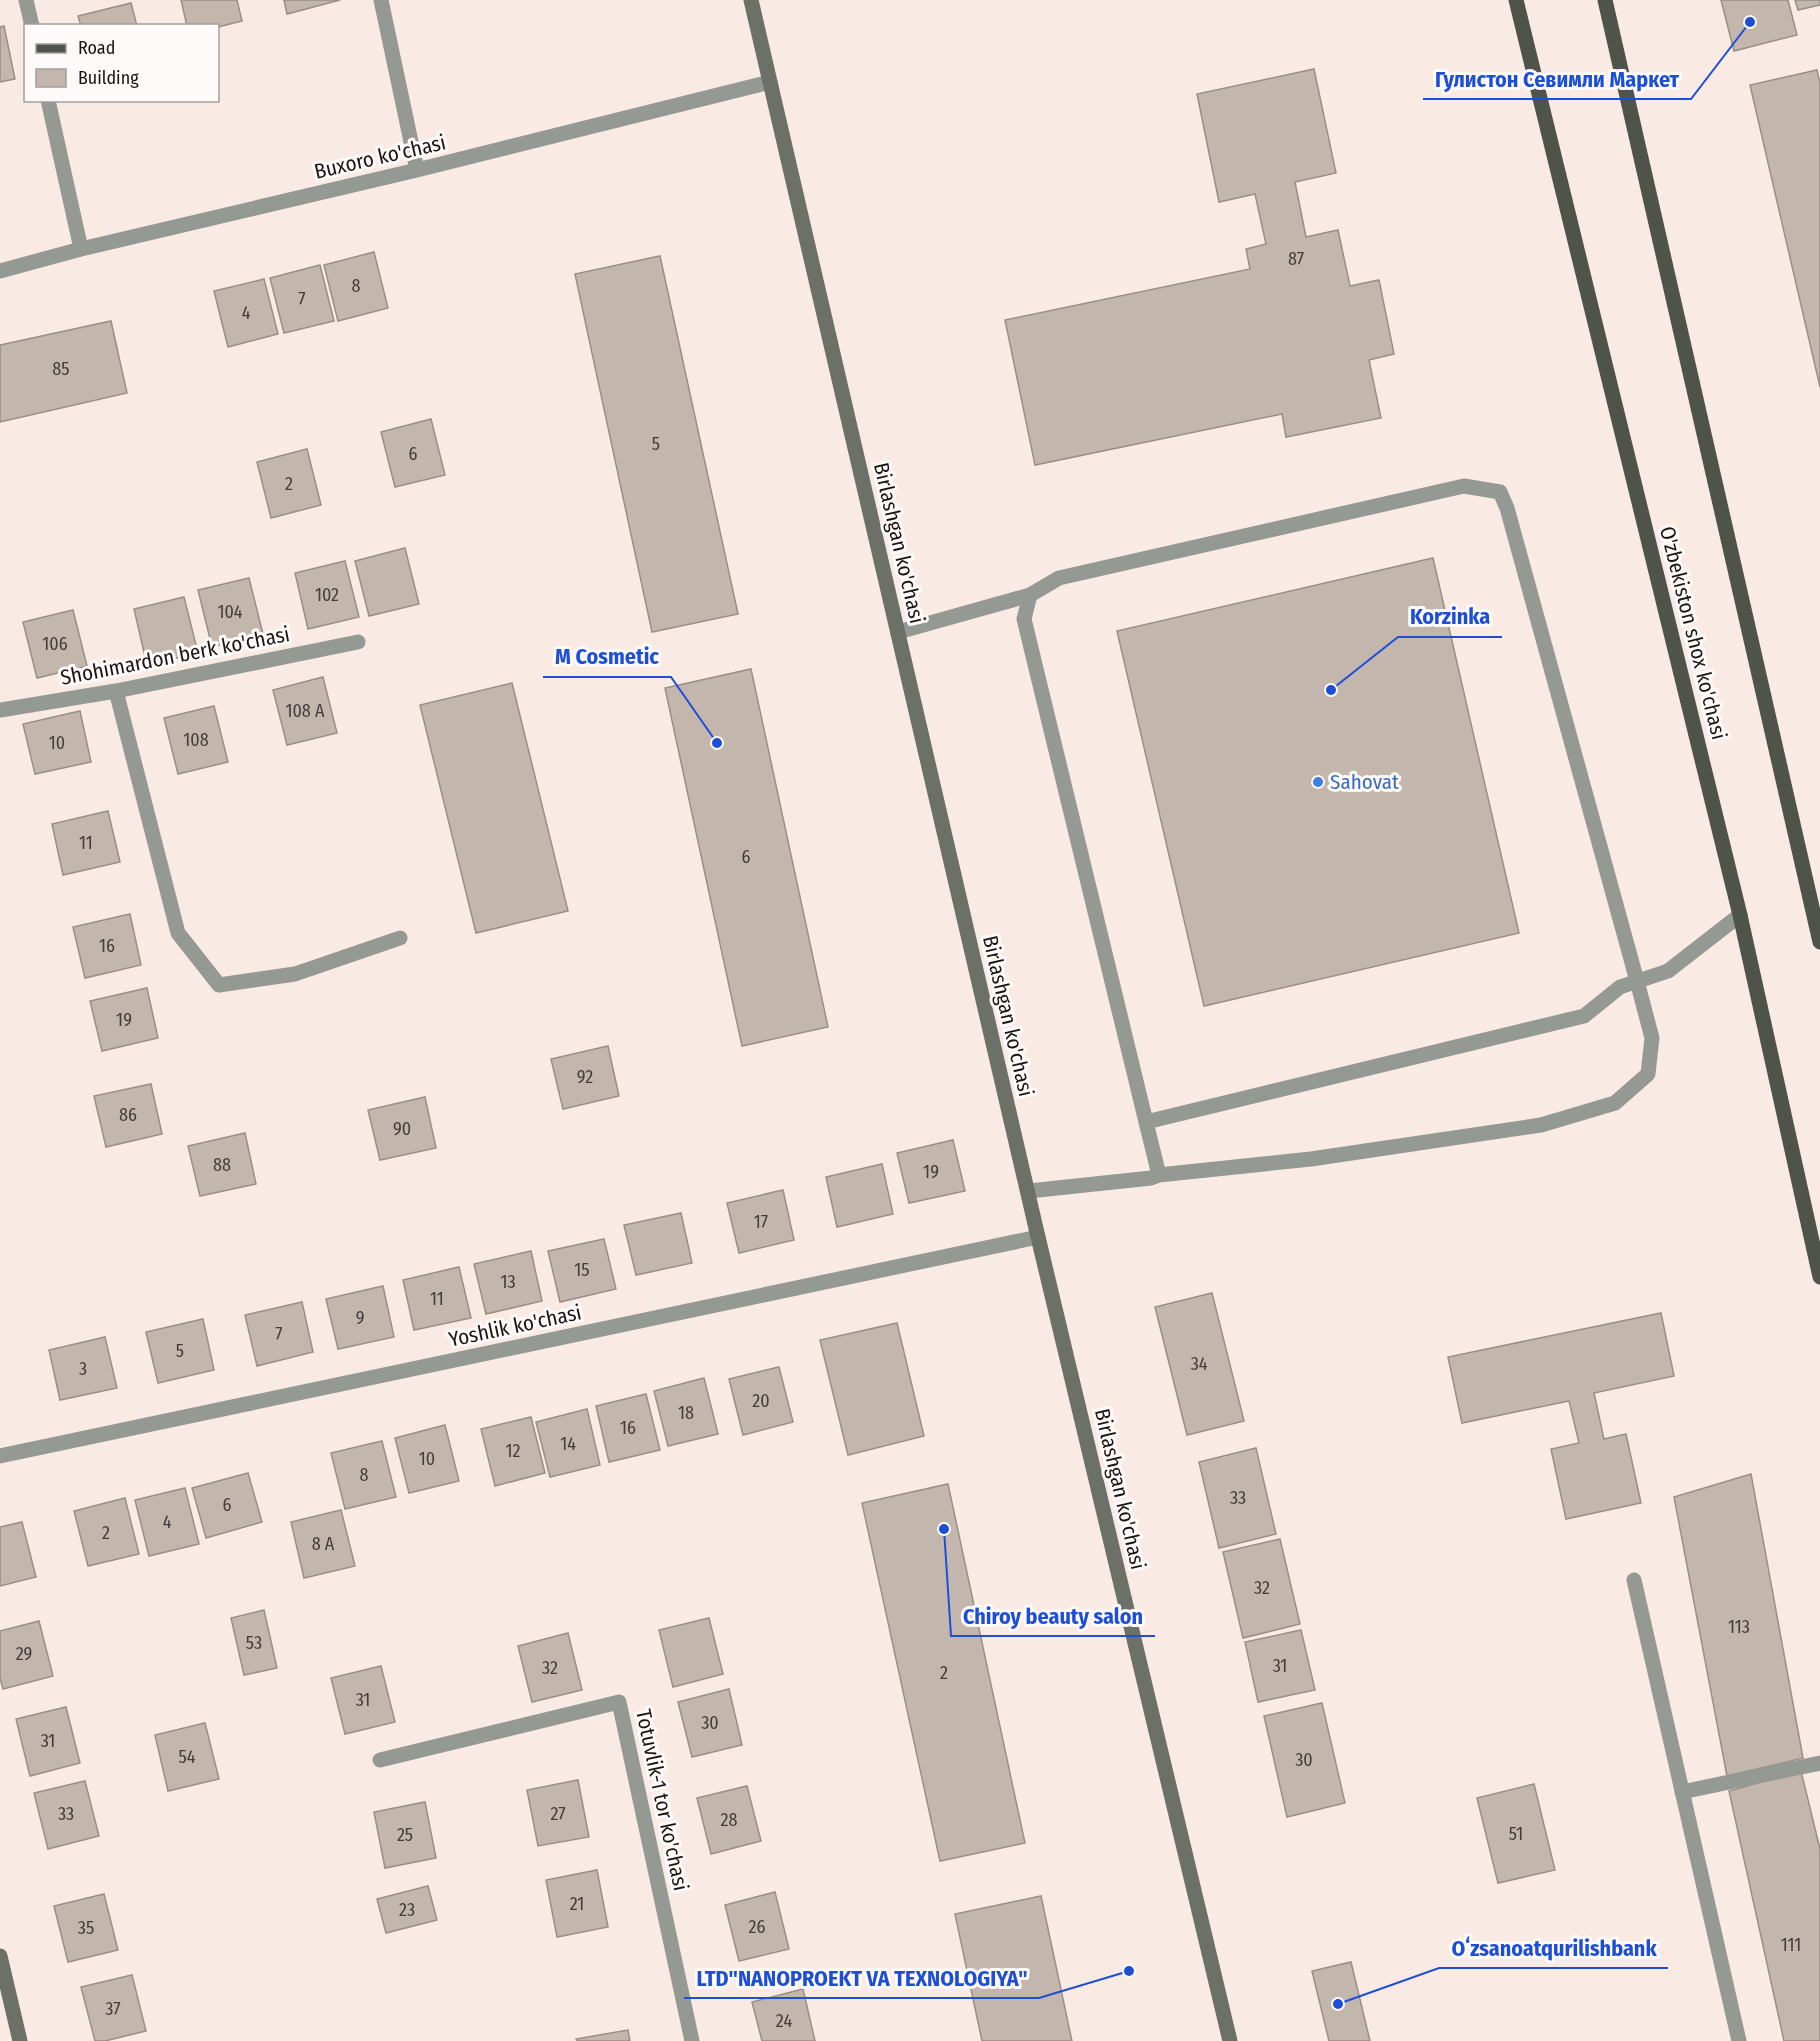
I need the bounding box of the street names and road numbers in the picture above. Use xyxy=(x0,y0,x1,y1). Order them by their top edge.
street label: Buxoro ko'chasi xyxy=(312,129,448,185)
street label: Birlashgan ko'chasi xyxy=(868,460,930,626)
street label: O'zbekiston shox ko'chasi xyxy=(1654,524,1732,742)
street label: Shohimardon berk ko'chasi xyxy=(58,621,292,691)
street label: Birlashgan ko'chasi xyxy=(977,933,1039,1099)
street label: Yoshlik ko'chasi xyxy=(446,1299,584,1353)
street label: Birlashgan ko'chasi xyxy=(1089,1406,1151,1572)
street label: Totuvlik-1 tor ko'chasi xyxy=(630,1707,694,1893)

